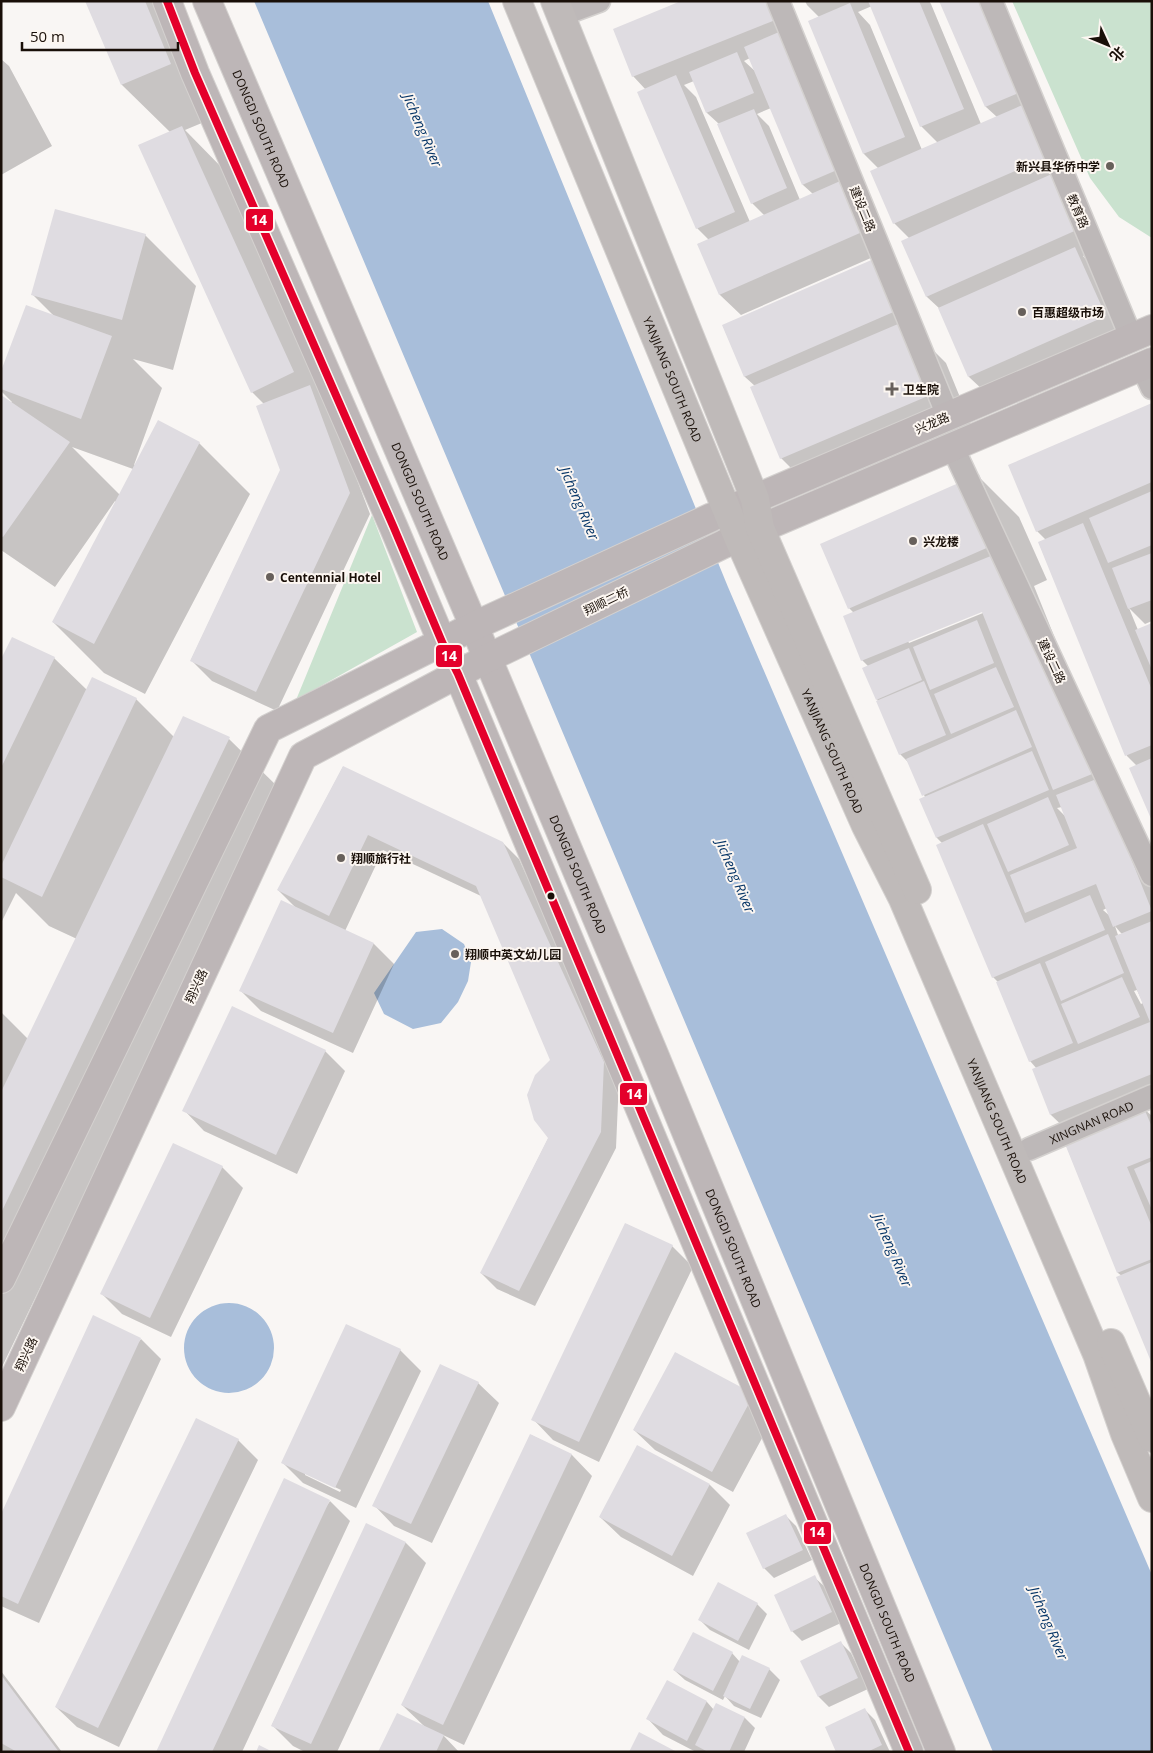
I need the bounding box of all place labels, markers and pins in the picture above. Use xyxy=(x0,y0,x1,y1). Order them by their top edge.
place label: 新兴县华侨中学 xyxy=(1016,158,1100,175)
marker: 新兴县华侨中学 xyxy=(1104,160,1116,172)
place label: 百惠超级市场 xyxy=(1032,304,1104,321)
marker: 百惠超级市场 xyxy=(1016,306,1028,318)
place label: 卫生院 xyxy=(903,381,939,398)
marker: 卫生院 xyxy=(885,382,899,396)
place label: 兴龙楼 xyxy=(923,533,959,550)
marker: 兴龙楼 xyxy=(907,535,919,547)
place label: Centennial Hotel xyxy=(280,569,381,586)
marker: Centennial Hotel xyxy=(264,571,276,583)
place label: 翔顺旅行社 xyxy=(351,850,411,867)
marker: 翔顺旅行社 xyxy=(335,852,347,864)
unlabelled marker xyxy=(546,891,556,901)
place label: 翔顺中英文幼儿园 xyxy=(465,946,561,963)
marker: 翔顺中英文幼儿园 xyxy=(449,948,461,960)

